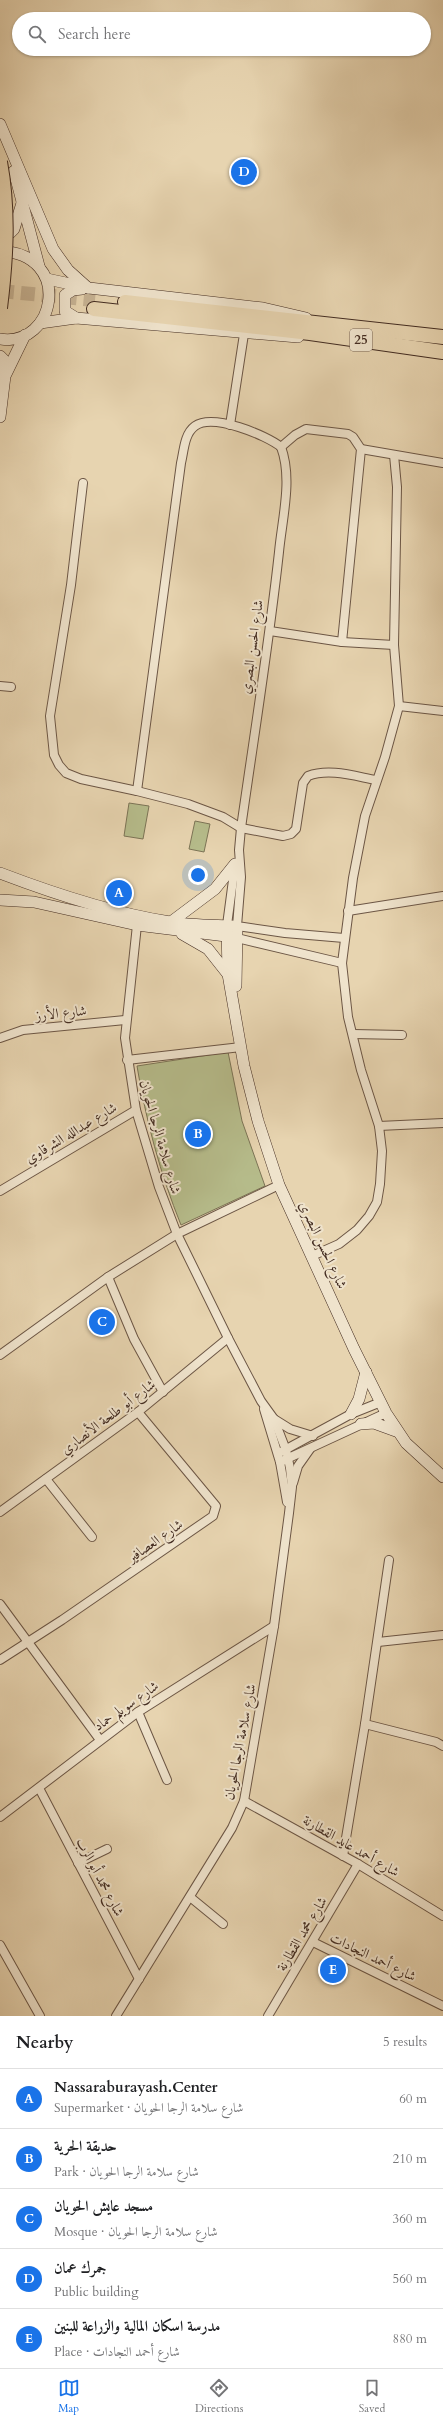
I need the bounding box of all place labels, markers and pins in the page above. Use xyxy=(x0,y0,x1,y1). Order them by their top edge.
pin: D xyxy=(231,157,257,187)
pin: A xyxy=(106,878,132,908)
pin: B xyxy=(185,1119,211,1149)
pin: C xyxy=(89,1307,115,1337)
pin: E xyxy=(320,1955,346,1985)

